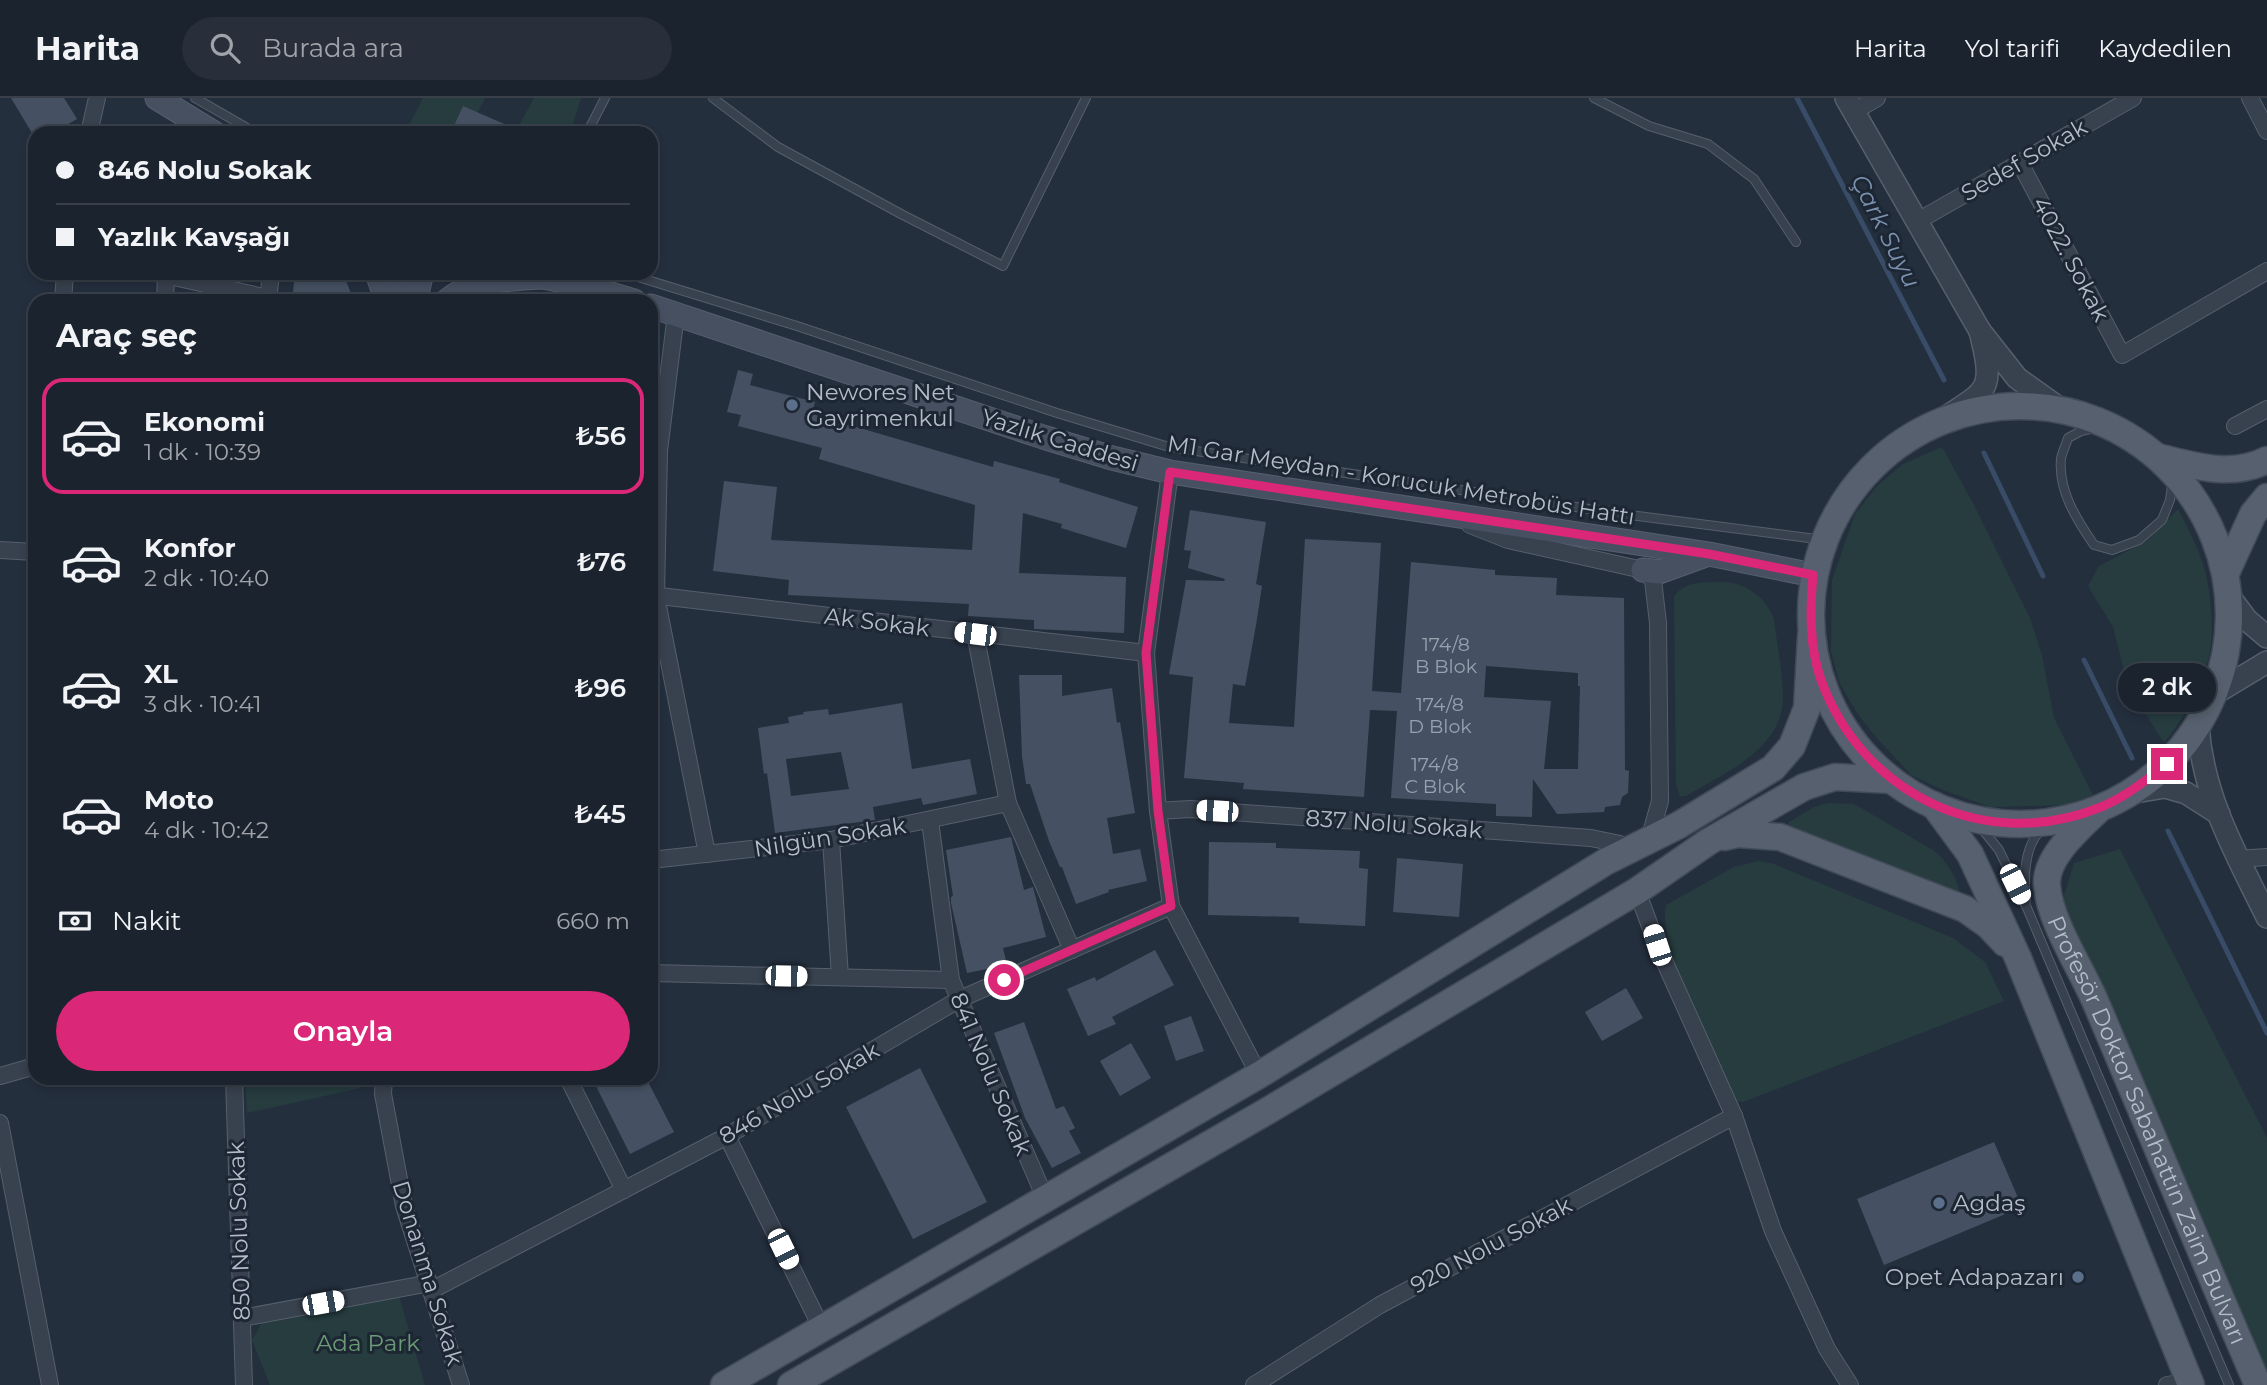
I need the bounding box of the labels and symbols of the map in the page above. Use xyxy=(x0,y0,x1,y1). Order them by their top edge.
street label: Sedef Sokak xyxy=(1956,113,2092,207)
water label: Çark Suyu xyxy=(1845,170,1927,292)
street label: 4022. Sokak xyxy=(2026,192,2116,326)
place label: Newores Net Gayrimenkul xyxy=(806,378,955,432)
marker: Newores Net Gayrimenkul xyxy=(784,397,800,413)
street label: Yazlık Caddesi xyxy=(978,403,1142,477)
street label: M1 Gar Meydan - Korucuk Metrobüs Hattı xyxy=(1165,429,1637,531)
street label: Ak Sokak xyxy=(823,602,931,642)
car xyxy=(953,621,998,647)
house number: 174/8 B Blok xyxy=(1415,633,1478,678)
callout: 2 dk xyxy=(2118,662,2216,712)
house number: 174/8 D Blok xyxy=(1408,693,1472,738)
route end xyxy=(2151,748,2183,780)
house number: 174/8 C Blok xyxy=(1404,753,1466,798)
car xyxy=(1196,799,1239,823)
street label: 837 Nolu Sokak xyxy=(1305,804,1484,844)
street label: Nilgün Sokak xyxy=(752,811,908,863)
car xyxy=(1997,861,2034,907)
street label: Profesör Doktor Sabahattin Zaim Bulvarı xyxy=(2042,911,2253,1348)
car xyxy=(1641,922,1674,968)
route start xyxy=(988,964,1020,996)
car xyxy=(765,965,808,987)
street label: 841 Nolu Sokak xyxy=(944,989,1038,1160)
street label: 846 Nolu Sokak xyxy=(714,1036,884,1150)
street label: 850 Nolu Sokak xyxy=(222,1141,256,1321)
street label: Donanma Sokak xyxy=(387,1177,469,1369)
place label: Agdaş xyxy=(1953,1189,2026,1217)
street label: 920 Nolu Sokak xyxy=(1406,1191,1577,1299)
marker: Agdaş xyxy=(1931,1195,1947,1211)
car xyxy=(765,1226,802,1272)
place label: Opet Adapazarı xyxy=(1885,1263,2064,1291)
marker: Opet Adapazarı xyxy=(2070,1269,2086,1285)
car xyxy=(301,1289,346,1317)
park label: Ada Park xyxy=(316,1329,420,1357)

